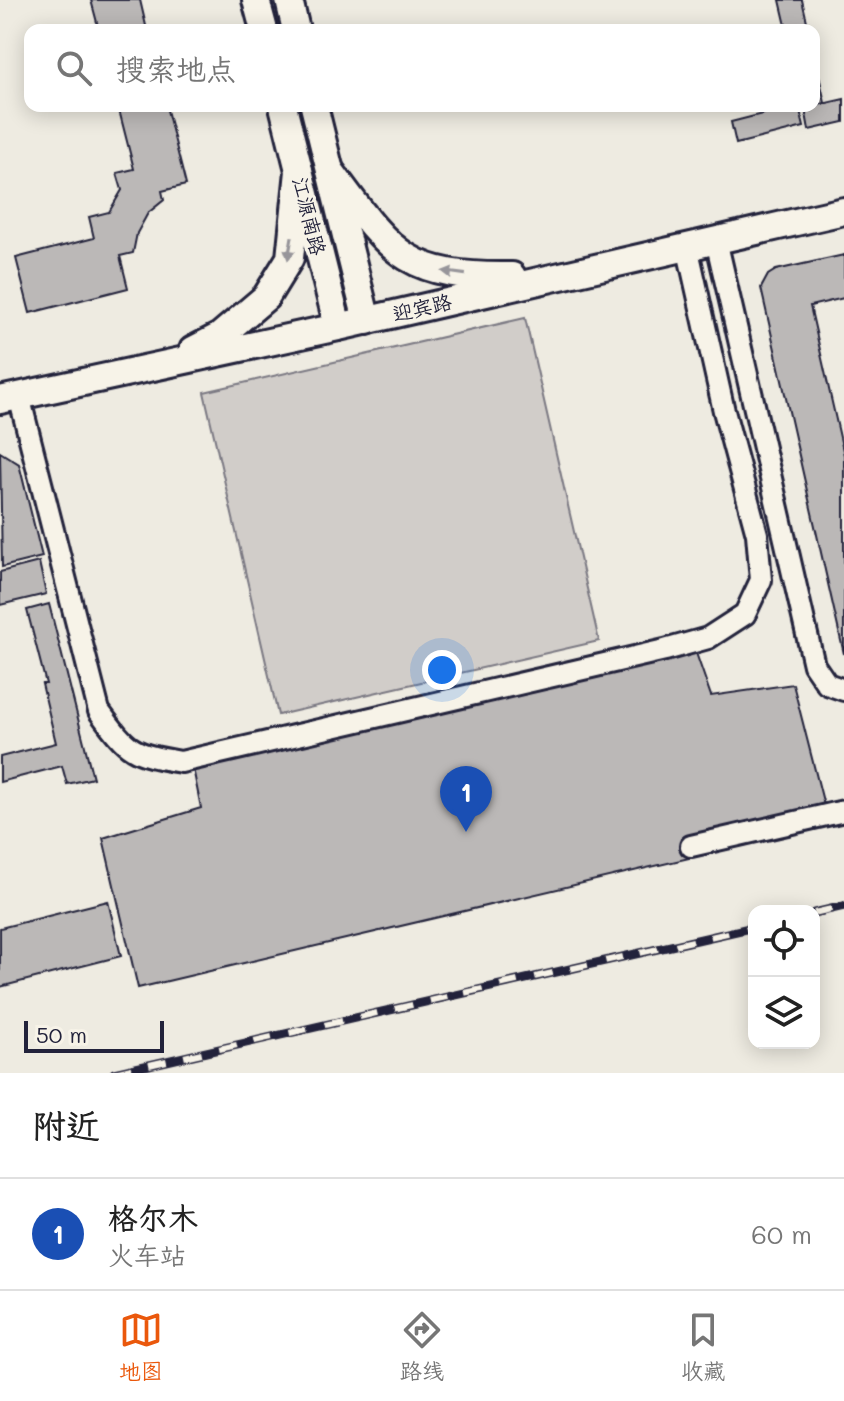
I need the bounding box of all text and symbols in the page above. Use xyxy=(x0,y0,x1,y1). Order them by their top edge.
search box xyxy=(24,24,820,112)
icon: search xyxy=(52,46,96,90)
text: 搜索地点 xyxy=(116,48,236,88)
street label: 江源南路 xyxy=(288,174,333,259)
one-way arrow xyxy=(283,235,296,260)
one-way arrow xyxy=(441,266,466,279)
street label: 迎宾路 xyxy=(390,287,455,326)
your location xyxy=(422,650,462,690)
pin: 1 xyxy=(440,766,492,832)
map controls xyxy=(748,905,820,1049)
button: locate xyxy=(748,905,820,977)
button: layers xyxy=(748,977,820,1049)
scale bar xyxy=(24,1017,164,1053)
text: 50 m xyxy=(36,1020,87,1049)
text: 附近 xyxy=(32,1102,100,1147)
text: 格尔木 xyxy=(108,1197,198,1237)
text: 1 xyxy=(52,1217,64,1251)
text: 60 m xyxy=(751,1217,812,1251)
text: 火车站 xyxy=(108,1238,186,1272)
tab: 地图 xyxy=(119,1308,163,1385)
tab: 路线 xyxy=(400,1308,444,1385)
tab: 收藏 xyxy=(681,1308,725,1385)

